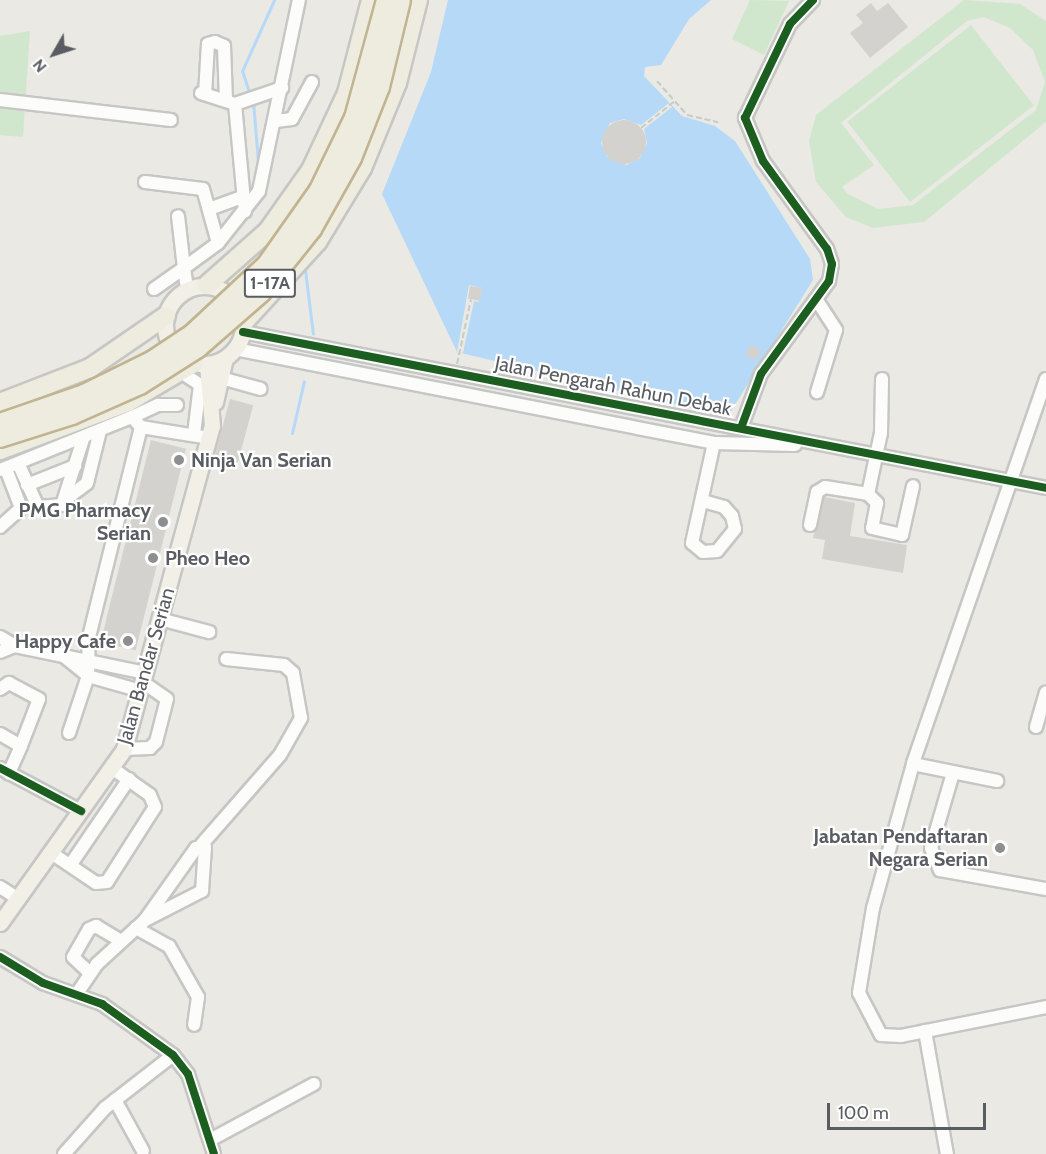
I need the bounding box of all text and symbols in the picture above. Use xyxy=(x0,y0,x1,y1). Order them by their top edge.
north arrow xyxy=(24,24,84,84)
text: N xyxy=(29,55,51,76)
road number: 1-17A xyxy=(243,268,297,298)
street label: Jalan Pengarah Rahun Debak xyxy=(493,351,733,421)
place label: Ninja Van Serian xyxy=(191,448,331,472)
marker: Ninja Van Serian xyxy=(172,453,186,467)
place label: PMG Pharmacy Serian xyxy=(18,498,151,545)
marker: PMG Pharmacy Serian xyxy=(156,515,170,529)
place label: Pheo Heo xyxy=(165,546,250,570)
marker: Pheo Heo xyxy=(146,551,160,565)
street label: Jalan Bandar Serian xyxy=(112,585,180,747)
place label: Happy Cafe xyxy=(15,629,116,653)
marker: Happy Cafe xyxy=(121,634,135,648)
place label: Jabatan Pendaftaran Negara Serian xyxy=(814,825,988,872)
marker: Jabatan Pendaftaran Negara Serian xyxy=(993,841,1007,855)
scale bar xyxy=(830,1091,989,1129)
text: 100 m xyxy=(838,1102,889,1124)

